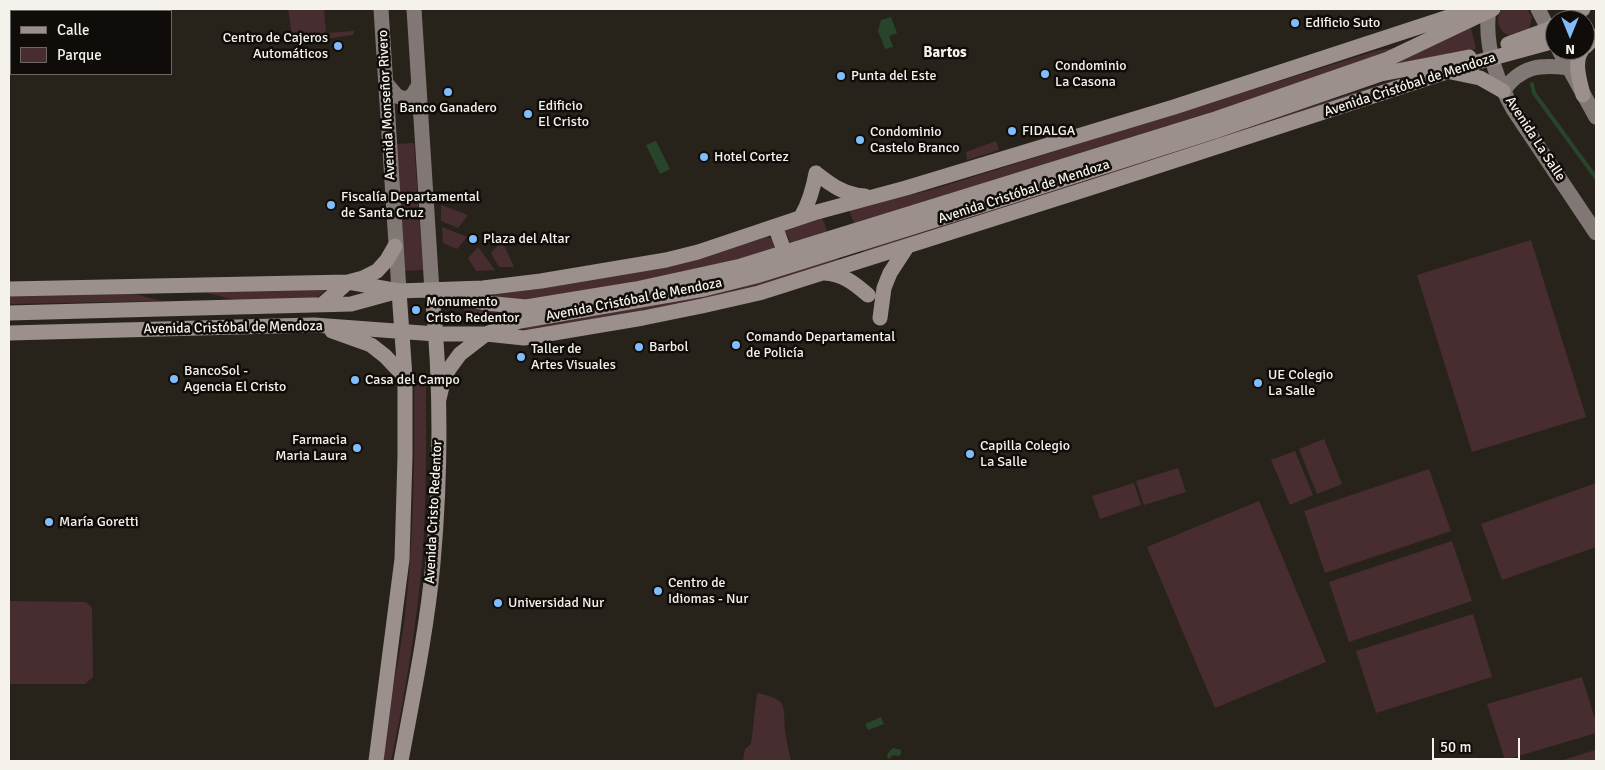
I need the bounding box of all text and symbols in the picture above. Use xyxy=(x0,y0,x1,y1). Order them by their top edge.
legend xyxy=(10,10,172,75)
north arrow xyxy=(1545,10,1595,60)
place label: Edificio Suto xyxy=(1305,15,1380,31)
marker: Edificio Suto xyxy=(1289,17,1301,29)
text: Calle xyxy=(57,21,90,39)
street label: Avenida Monseñor Rivero xyxy=(375,29,399,181)
place label: Centro de Cajeros Automáticos xyxy=(223,30,328,62)
marker: Centro de Cajeros Automáticos xyxy=(332,40,344,52)
text: N xyxy=(1565,41,1575,58)
district label: Bartos xyxy=(923,44,967,62)
text: Parque xyxy=(57,46,102,64)
street label: Avenida Cristóbal de Mendoza xyxy=(1322,49,1498,121)
place label: Condominio La Casona xyxy=(1055,58,1127,90)
place label: Punta del Este xyxy=(851,68,937,84)
marker: Condominio La Casona xyxy=(1039,68,1051,80)
marker: Punta del Este xyxy=(835,70,847,82)
marker: Banco Ganadero xyxy=(442,86,454,98)
street label: Avenida La Salle xyxy=(1501,93,1569,185)
place label: Edificio El Cristo xyxy=(538,98,589,130)
place label: Banco Ganadero xyxy=(399,100,497,116)
marker: Edificio El Cristo xyxy=(522,108,534,120)
place label: FIDALGA xyxy=(1022,123,1075,139)
place label: Condominio Castelo Branco xyxy=(870,124,960,156)
marker: FIDALGA xyxy=(1006,125,1018,137)
marker: Condominio Castelo Branco xyxy=(854,134,866,146)
place label: Hotel Cortez xyxy=(714,149,789,165)
marker: Hotel Cortez xyxy=(698,151,710,163)
street label: Avenida Cristóbal de Mendoza xyxy=(936,156,1112,228)
place label: Fiscalía Departamental de Santa Cruz xyxy=(341,189,480,222)
marker: Fiscalía Departamental de Santa Cruz xyxy=(325,199,337,211)
place label: Plaza del Altar xyxy=(483,231,570,247)
marker: Plaza del Altar xyxy=(467,233,479,245)
street label: Avenida Cristóbal de Mendoza xyxy=(544,275,724,325)
place label: Monumento Cristo Redentor xyxy=(426,294,519,326)
marker: Monumento Cristo Redentor xyxy=(410,304,422,316)
street label: Avenida Cristóbal de Mendoza xyxy=(143,318,323,338)
place label: Comando Departamental de Policía xyxy=(746,329,895,362)
place label: Barbol xyxy=(649,339,688,355)
marker: Comando Departamental de Policía xyxy=(730,339,742,351)
place label: Taller de Artes Visuales xyxy=(531,341,616,374)
marker: Barbol xyxy=(633,341,645,353)
marker: Taller de Artes Visuales xyxy=(515,351,527,363)
place label: BancoSol - Agencia El Cristo xyxy=(184,363,286,396)
place label: UE Colegio La Salle xyxy=(1268,367,1333,400)
place label: Casa del Campo xyxy=(365,372,460,388)
marker: BancoSol - Agencia El Cristo xyxy=(168,373,180,385)
marker: Casa del Campo xyxy=(349,374,361,386)
marker: UE Colegio La Salle xyxy=(1252,377,1264,389)
place label: Farmacia Maria Laura xyxy=(275,432,347,464)
place label: Capilla Colegio La Salle xyxy=(980,438,1070,471)
street label: Avenida Cristo Redentor xyxy=(422,440,446,584)
marker: Farmacia Maria Laura xyxy=(351,442,363,454)
marker: Capilla Colegio La Salle xyxy=(964,448,976,460)
place label: María Goretti xyxy=(59,514,139,530)
marker: María Goretti xyxy=(43,516,55,528)
place label: Centro de Idiomas - Nur xyxy=(668,575,748,608)
marker: Centro de Idiomas - Nur xyxy=(652,585,664,597)
place label: Universidad Nur xyxy=(508,595,604,611)
marker: Universidad Nur xyxy=(492,597,504,609)
scale bar xyxy=(1435,728,1522,760)
text: 50 m xyxy=(1440,738,1471,756)

